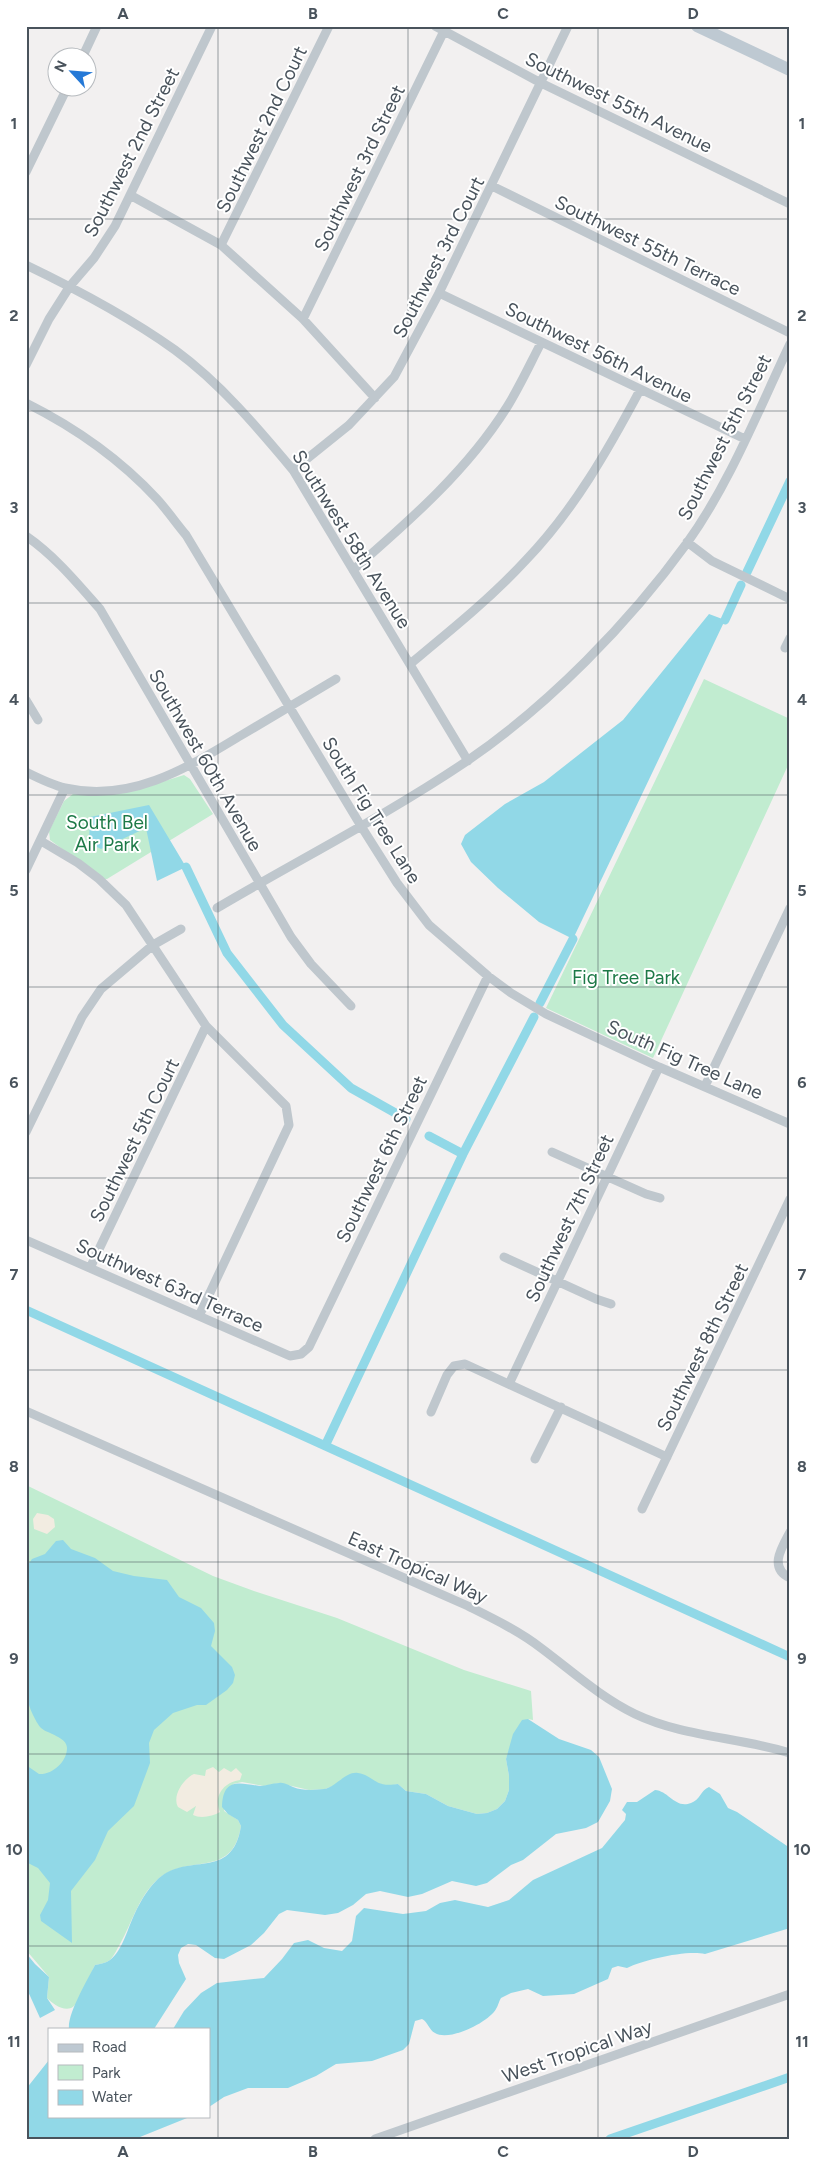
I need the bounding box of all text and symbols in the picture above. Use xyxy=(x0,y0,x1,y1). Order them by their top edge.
text: A xyxy=(117,4,129,23)
text: B xyxy=(308,4,318,23)
text: C xyxy=(497,4,509,23)
text: D xyxy=(687,4,699,23)
street label: Southwest 2nd Court xyxy=(211,42,312,216)
street label: Southwest 55th Avenue xyxy=(521,47,716,158)
north arrow xyxy=(48,48,98,98)
text: N xyxy=(51,58,71,75)
street label: Southwest 2nd Street xyxy=(79,64,184,241)
street label: Southwest 3rd Street xyxy=(309,81,410,255)
text: 1 xyxy=(11,114,17,133)
text: 1 xyxy=(799,114,805,133)
street label: Southwest 3rd Court xyxy=(388,173,489,342)
street label: Southwest 55th Terrace xyxy=(551,190,744,300)
street label: Southwest 56th Avenue xyxy=(502,297,696,408)
text: 2 xyxy=(9,306,19,325)
text: 2 xyxy=(797,306,807,325)
street label: Southwest 5th Street xyxy=(673,350,776,524)
street label: Southwest 58th Avenue xyxy=(287,446,416,633)
text: 3 xyxy=(10,498,19,517)
text: 3 xyxy=(798,498,807,517)
street label: Southwest 60th Avenue xyxy=(144,665,267,855)
text: 4 xyxy=(9,690,19,709)
text: 4 xyxy=(797,690,807,709)
street label: South Fig Tree Lane xyxy=(317,733,426,888)
park label: South Bel Air Park xyxy=(66,811,148,856)
text: 5 xyxy=(9,881,19,900)
text: 5 xyxy=(797,881,807,900)
park label: Fig Tree Park xyxy=(572,966,681,989)
street label: South Fig Tree Lane xyxy=(603,1015,766,1104)
street label: Southwest 5th Court xyxy=(85,1055,184,1226)
street label: Southwest 6th Street xyxy=(331,1072,432,1247)
text: 6 xyxy=(9,1073,19,1092)
text: 6 xyxy=(797,1073,807,1092)
street label: Southwest 7th Street xyxy=(520,1131,618,1306)
street label: Southwest 63rd Terrace xyxy=(72,1234,267,1337)
street label: Southwest 8th Street xyxy=(652,1259,753,1435)
text: 7 xyxy=(10,1265,19,1284)
text: 7 xyxy=(798,1265,807,1284)
text: 8 xyxy=(9,1457,19,1476)
text: 8 xyxy=(797,1457,807,1476)
street label: East Tropical Way xyxy=(345,1526,491,1609)
text: 9 xyxy=(9,1649,19,1668)
text: 9 xyxy=(797,1649,807,1668)
text: 10 xyxy=(5,1840,23,1859)
text: 10 xyxy=(793,1840,811,1859)
street label: West Tropical Way xyxy=(499,2015,655,2088)
legend xyxy=(48,2028,210,2118)
text: 11 xyxy=(7,2032,21,2051)
text: 11 xyxy=(795,2032,809,2051)
text: Road xyxy=(92,2038,127,2056)
text: Park xyxy=(92,2064,121,2082)
text: Water xyxy=(92,2088,132,2106)
text: A xyxy=(117,2142,129,2161)
text: B xyxy=(308,2142,318,2161)
text: C xyxy=(497,2142,509,2161)
text: D xyxy=(687,2142,699,2161)

